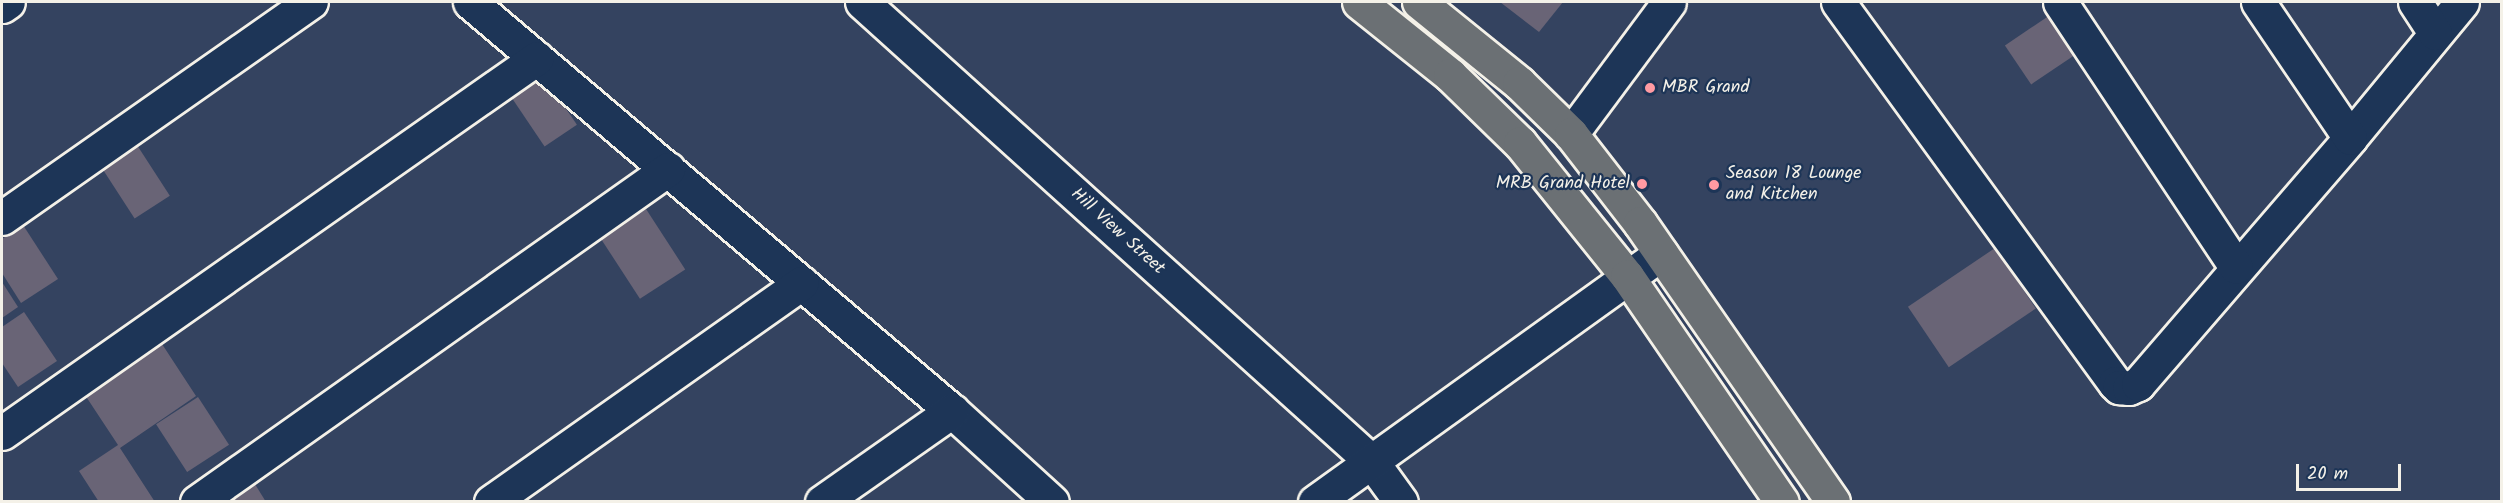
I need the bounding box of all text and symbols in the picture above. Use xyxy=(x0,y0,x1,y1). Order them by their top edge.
place label: MBR Grand xyxy=(1662,77,1749,99)
marker: MBR Grand xyxy=(1643,81,1657,95)
place label: Season 18 Lounge and Kitchen xyxy=(1726,164,1861,207)
place label: MRB Grand Hotel xyxy=(1496,173,1630,195)
marker: MRB Grand Hotel xyxy=(1635,177,1649,191)
marker: Season 18 Lounge and Kitchen xyxy=(1707,178,1721,192)
street label: Hill View Street xyxy=(1065,184,1169,280)
scale bar xyxy=(2299,452,2404,490)
text: 20 m xyxy=(2307,460,2348,489)

